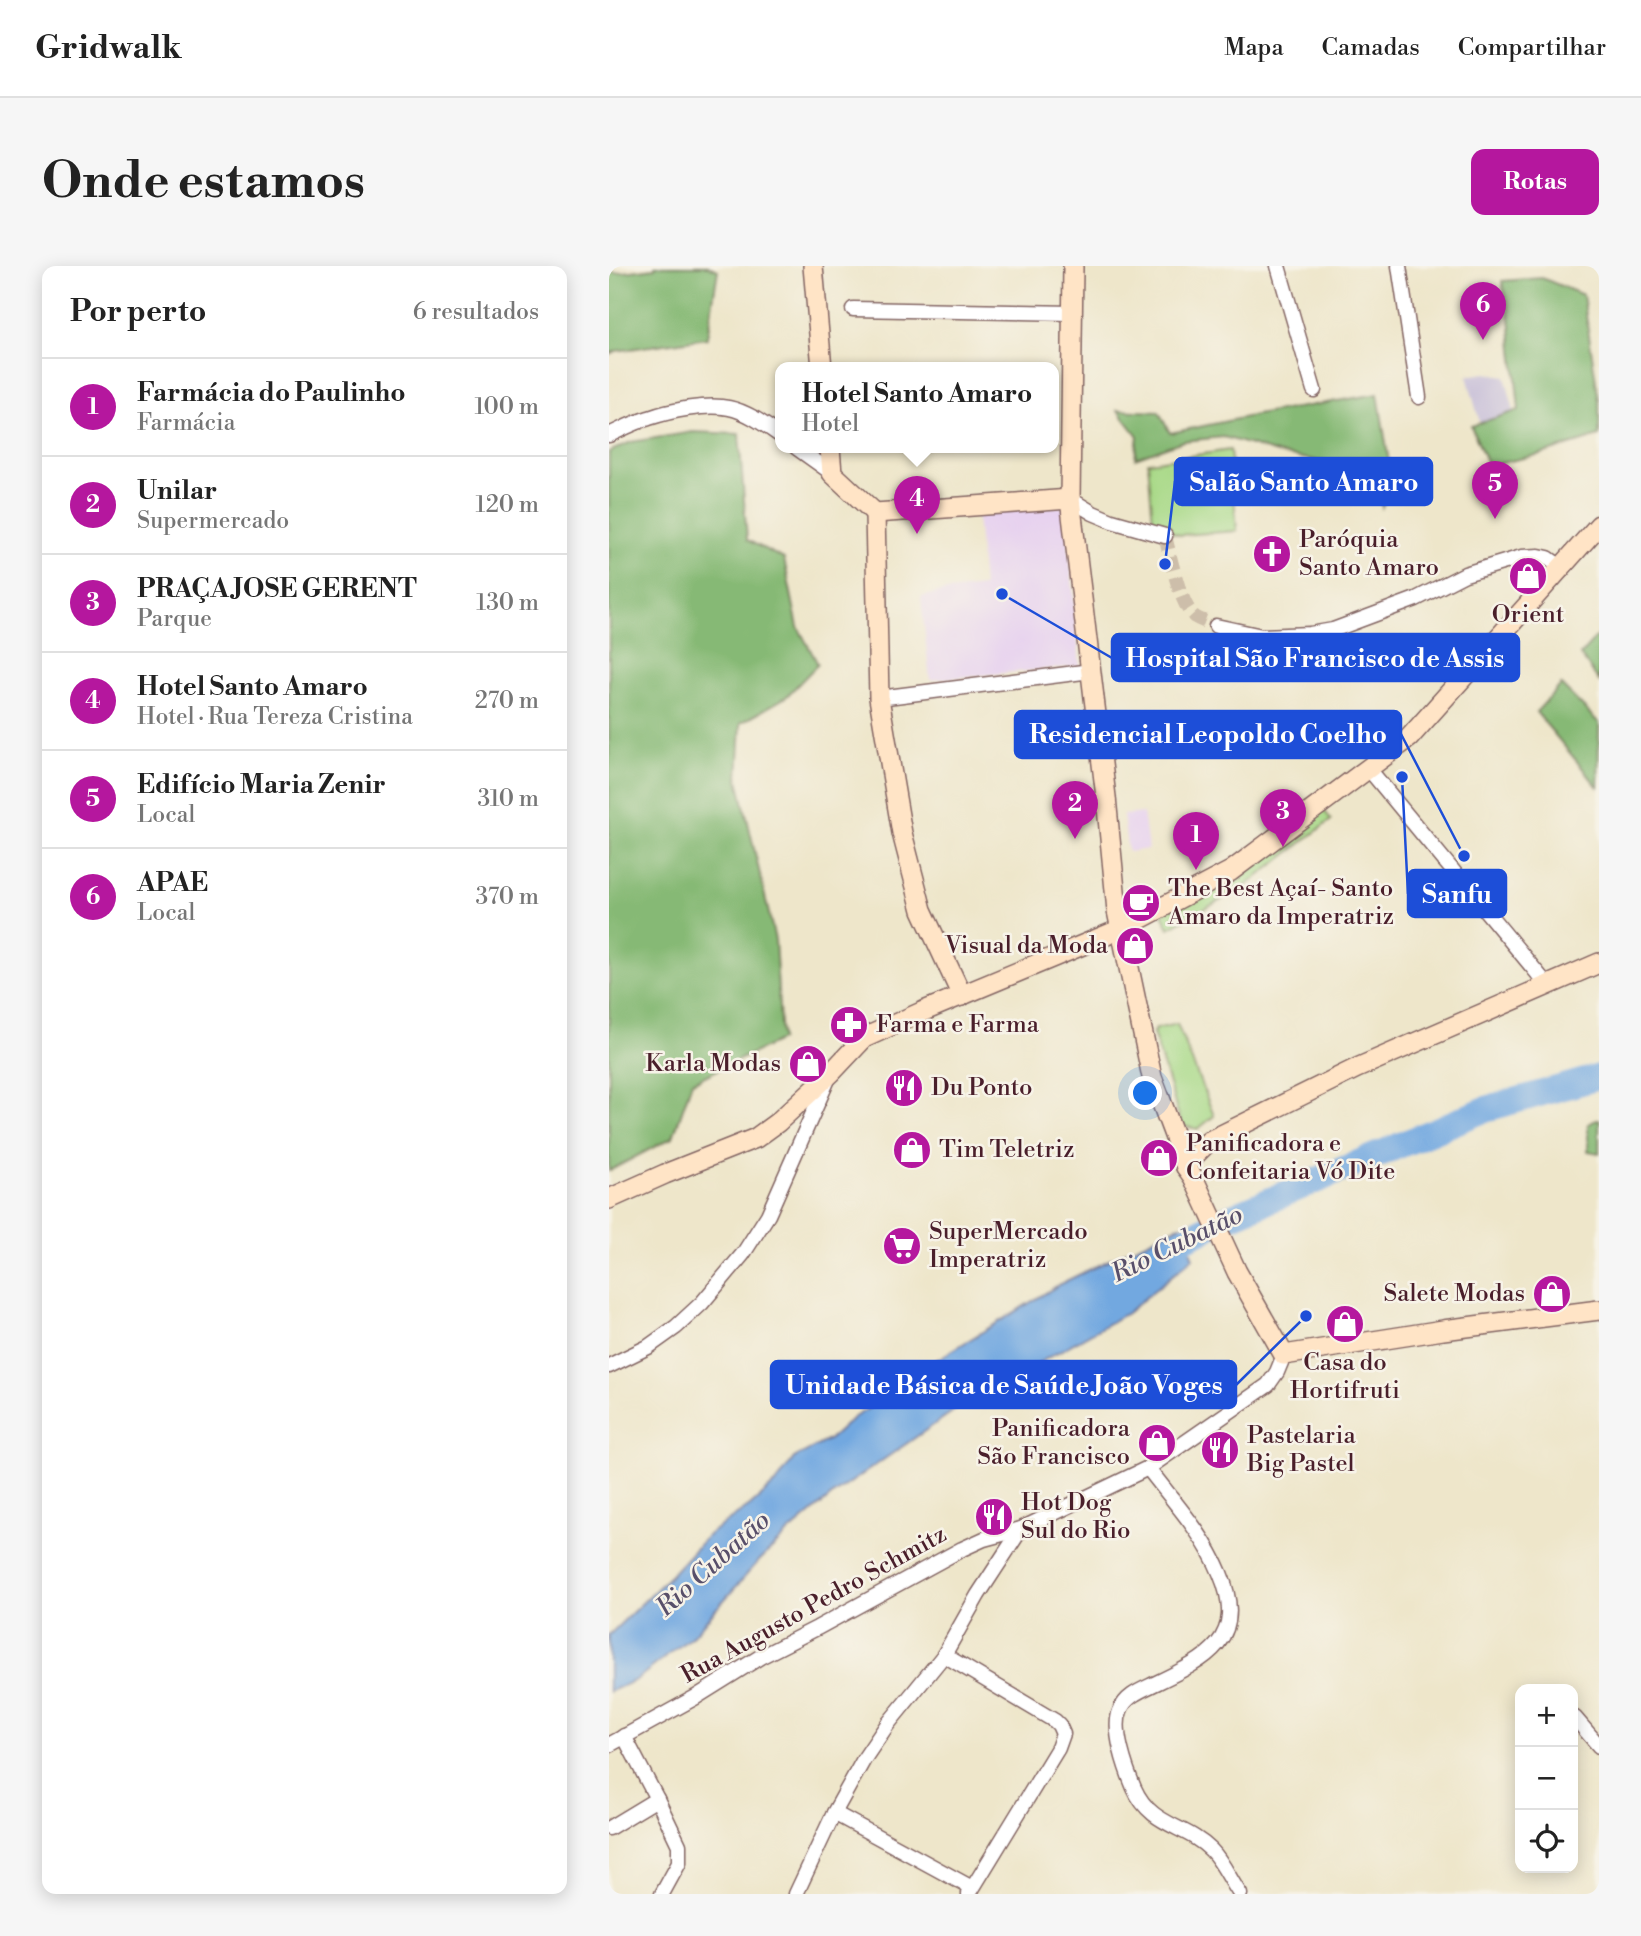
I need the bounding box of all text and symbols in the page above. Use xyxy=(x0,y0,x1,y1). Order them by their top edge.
text: Gridwalk xyxy=(35,28,182,69)
text: Mapa xyxy=(1224,33,1284,63)
text: Camadas xyxy=(1322,33,1420,63)
text: Compartilhar xyxy=(1458,33,1606,63)
button: Rotas xyxy=(1471,149,1599,215)
text: Onde estamos xyxy=(42,152,365,213)
pin: 6 xyxy=(1460,282,1506,340)
text: Por perto xyxy=(70,293,206,331)
text: 6 resultados xyxy=(413,298,539,326)
popup xyxy=(775,362,1059,453)
text: Farmácia do Paulinho xyxy=(137,377,406,409)
text: Hotel Santo Amaro xyxy=(802,378,1032,410)
text: 1 xyxy=(87,393,99,421)
text: 100 m xyxy=(474,393,539,421)
text: Farmácia xyxy=(137,409,235,437)
text: Hotel xyxy=(802,410,859,438)
callout: Salão Santo Amaro xyxy=(1175,458,1432,505)
pin: 5 xyxy=(1472,461,1518,519)
text: Salão Santo Amaro xyxy=(1189,467,1419,499)
text: Unilar xyxy=(137,475,217,507)
pin: 4 xyxy=(894,476,940,534)
text: 2 xyxy=(86,491,100,519)
text: 120 m xyxy=(475,491,539,519)
text: Supermercado xyxy=(137,507,289,535)
place label: Paróquia Santo Amaro xyxy=(1299,525,1439,583)
church icon: Paróquia Santo Amaro xyxy=(1251,533,1293,575)
shop icon: Orient xyxy=(1507,555,1549,597)
text: PRAÇA JOSE GERENT xyxy=(137,573,417,605)
text: 3 xyxy=(86,589,100,617)
text: 130 m xyxy=(476,589,539,617)
place label: Orient xyxy=(1492,600,1565,630)
text: Parque xyxy=(137,605,212,633)
callout: Hospital São Francisco de Assis xyxy=(1112,634,1519,681)
text: Hospital São Francisco de Assis xyxy=(1126,643,1504,675)
text: Hotel Santo Amaro xyxy=(137,671,368,703)
text: 4 xyxy=(85,687,101,715)
text: 270 m xyxy=(475,687,539,715)
text: Hotel · Rua Tereza Cristina xyxy=(137,703,413,731)
callout: Residencial Leopoldo Coelho xyxy=(1015,711,1401,758)
text: Residencial Leopoldo Coelho xyxy=(1029,719,1387,751)
text: Edifício Maria Zenir xyxy=(137,769,386,801)
pin: 2 xyxy=(1052,781,1098,839)
text: 5 xyxy=(86,785,100,813)
text: 310 m xyxy=(478,785,539,813)
pin: 3 xyxy=(1260,789,1306,847)
text: Local xyxy=(137,801,195,829)
pin: 1 xyxy=(1173,812,1219,870)
text: APAE xyxy=(137,867,208,899)
callout: Sanfu xyxy=(1408,870,1506,917)
place label: The Best Açaí- Santo Amaro da Imperatriz xyxy=(1167,874,1394,932)
text: Sanfu xyxy=(1422,879,1492,911)
cafe icon: The Best Açaí- Santo Amaro da Imperatriz xyxy=(1120,882,1162,924)
text: 6 xyxy=(86,883,100,911)
text: 370 m xyxy=(476,883,539,911)
text: Local xyxy=(137,899,195,927)
shop icon: Visual da Moda xyxy=(1114,925,1156,967)
place label: Visual da Moda xyxy=(944,931,1109,961)
pharmacy icon: Farma e Farma xyxy=(828,1004,870,1046)
place label: Farma e Farma xyxy=(876,1010,1040,1040)
shop icon: Karla Modas xyxy=(787,1043,829,1085)
place label: Karla Modas xyxy=(645,1049,781,1079)
restaurant icon: Du Ponto xyxy=(883,1067,925,1109)
place label: Du Ponto xyxy=(931,1073,1033,1103)
your location xyxy=(1128,1076,1162,1110)
shop icon: Tim Teletriz xyxy=(891,1129,933,1171)
place label: Panificadora e Confeitaria Vó Dite xyxy=(1186,1129,1395,1187)
place label: Tim Teletriz xyxy=(939,1135,1074,1165)
shop icon: Panificadora e Confeitaria Vó Dite xyxy=(1138,1137,1180,1179)
water label: Rio Cubatão xyxy=(1105,1198,1248,1290)
place label: SuperMercado Imperatriz xyxy=(929,1217,1088,1275)
supermarket icon: SuperMercado Imperatriz xyxy=(881,1225,923,1267)
shop icon: Salete Modas xyxy=(1531,1273,1573,1315)
place label: Salete Modas xyxy=(1383,1279,1525,1309)
shop icon: Casa do Hortifruti xyxy=(1324,1303,1366,1345)
place label: Casa do Hortifruti xyxy=(1290,1348,1400,1406)
callout: Unidade Básica de Saúde João Voges xyxy=(771,1361,1236,1408)
text: Unidade Básica de Saúde João Voges xyxy=(785,1370,1223,1402)
place label: Panificadora São Francisco xyxy=(977,1414,1131,1472)
place label: Pastelaria Big Pastel xyxy=(1246,1421,1356,1479)
shop icon: Panificadora São Francisco xyxy=(1136,1422,1178,1464)
restaurant icon: Pastelaria Big Pastel xyxy=(1199,1429,1241,1471)
place label: Hot Dog Sul do Rio xyxy=(1021,1488,1131,1546)
restaurant icon: Hot Dog Sul do Rio xyxy=(973,1496,1015,1538)
water label: Rio Cubatão xyxy=(649,1504,777,1624)
street label: Rua Augusto Pedro Schmitz xyxy=(676,1520,952,1690)
map controls xyxy=(1515,1684,1578,1873)
button: + xyxy=(1515,1684,1578,1747)
button: − xyxy=(1515,1747,1578,1810)
button: locate xyxy=(1515,1810,1578,1873)

